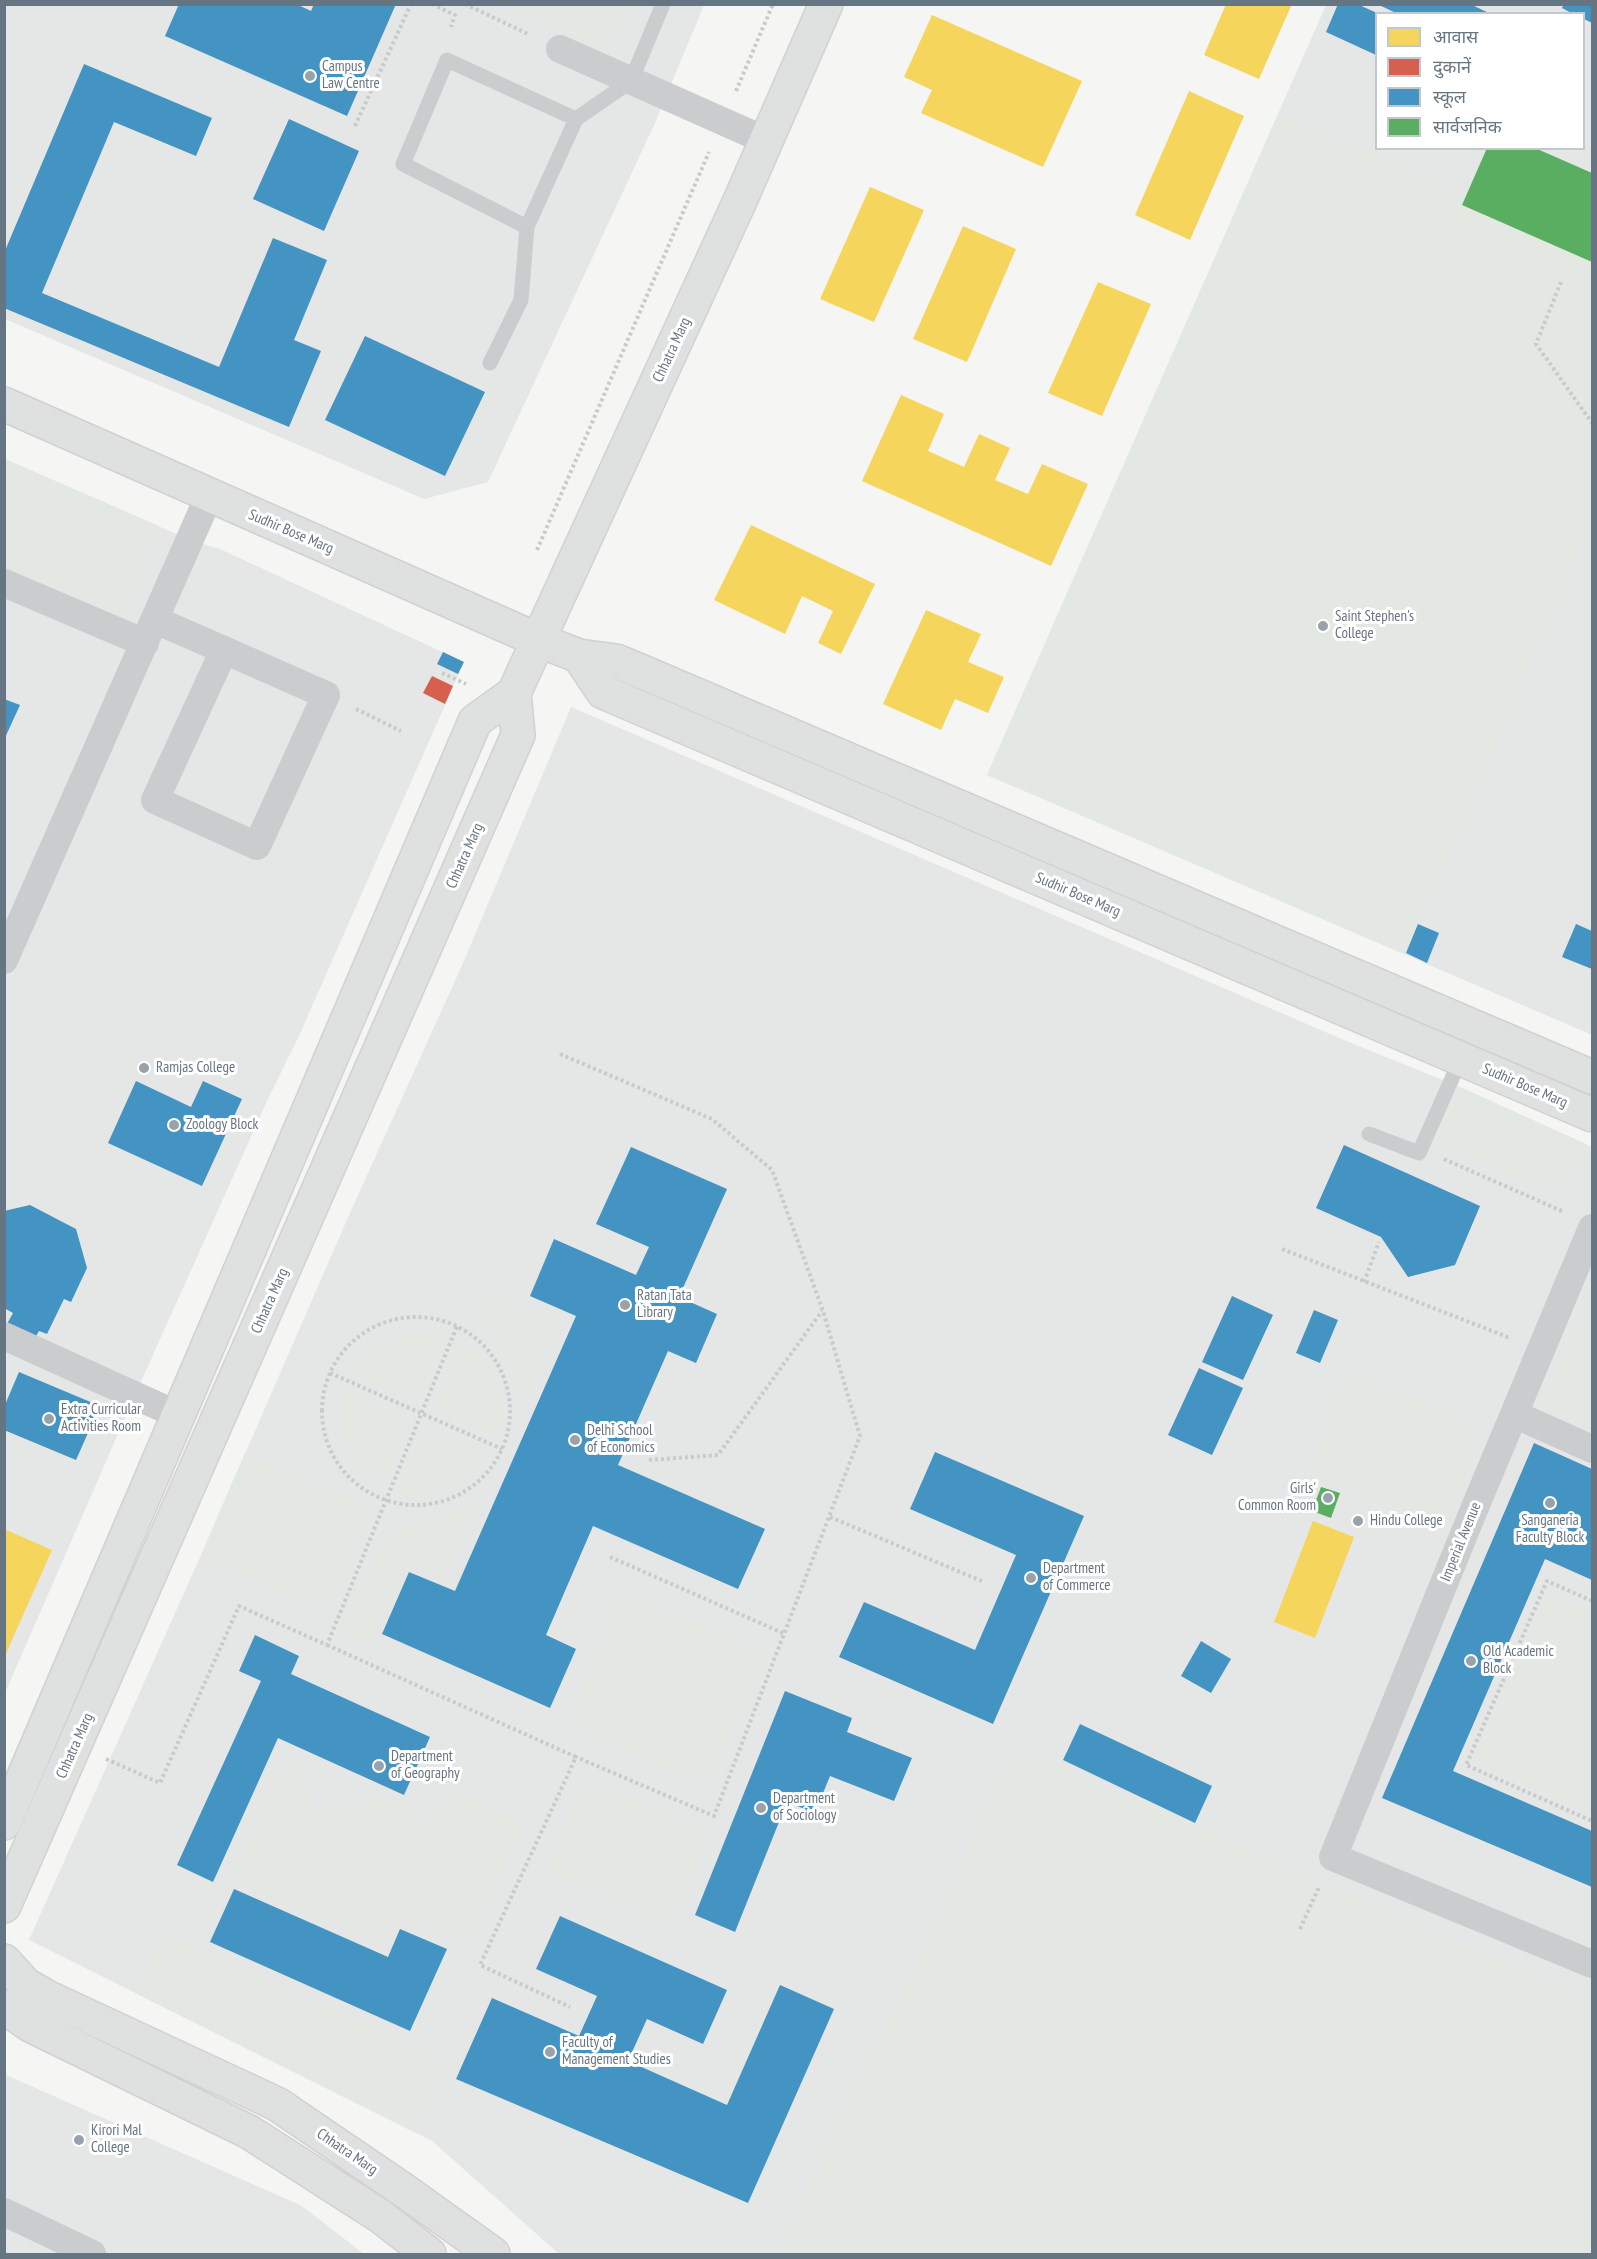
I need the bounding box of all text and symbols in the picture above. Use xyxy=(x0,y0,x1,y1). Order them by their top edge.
legend xyxy=(1375,12,1585,150)
text: आवास xyxy=(1433,25,1478,48)
text: दुकानें xyxy=(1433,55,1471,78)
place label: Campus Law Centre xyxy=(322,58,380,93)
marker: Campus Law Centre xyxy=(303,69,317,83)
text: स्कूल xyxy=(1433,85,1466,108)
text: सार्वजनिक xyxy=(1433,115,1502,138)
street label: Chhatra Marg xyxy=(649,315,695,385)
street label: Sudhir Bose Marg xyxy=(246,506,336,558)
place label: Saint Stephen's College xyxy=(1335,608,1414,643)
marker: Saint Stephen's College xyxy=(1316,619,1330,633)
street label: Chhatra Marg xyxy=(443,821,487,891)
street label: Sudhir Bose Marg xyxy=(1033,869,1123,921)
place label: Ramjas College xyxy=(156,1059,235,1077)
street label: Sudhir Bose Marg xyxy=(1480,1060,1570,1112)
marker: Ramjas College xyxy=(137,1061,151,1075)
place label: Zoology Block xyxy=(186,1116,258,1134)
marker: Zoology Block xyxy=(167,1118,181,1132)
street label: Chhatra Marg xyxy=(248,1266,292,1336)
place label: Ratan Tata Library xyxy=(637,1287,692,1322)
marker: Ratan Tata Library xyxy=(618,1298,632,1312)
place label: Extra Curricular Activities Room xyxy=(61,1401,141,1436)
marker: Extra Curricular Activities Room xyxy=(42,1412,56,1426)
place label: Delhi School of Economics xyxy=(587,1422,655,1457)
marker: Delhi School of Economics xyxy=(568,1433,582,1447)
place label: Girls' Common Room xyxy=(1238,1480,1316,1515)
marker: Girls' Common Room xyxy=(1321,1491,1335,1505)
marker: Sanganeria Faculty Block xyxy=(1543,1496,1557,1510)
street label: Imperial Avenue xyxy=(1437,1500,1485,1584)
place label: Hindu College xyxy=(1370,1512,1443,1530)
place label: Sanganeria Faculty Block xyxy=(1516,1512,1584,1547)
marker: Hindu College xyxy=(1351,1514,1365,1528)
place label: Department of Commerce xyxy=(1043,1560,1110,1595)
marker: Department of Commerce xyxy=(1024,1571,1038,1585)
place label: Old Academic Block xyxy=(1483,1643,1554,1678)
marker: Old Academic Block xyxy=(1464,1654,1478,1668)
street label: Chhatra Marg xyxy=(53,1711,97,1781)
place label: Department of Geography xyxy=(391,1748,460,1783)
marker: Department of Geography xyxy=(372,1759,386,1773)
place label: Department of Sociology xyxy=(773,1790,836,1825)
marker: Department of Sociology xyxy=(754,1801,768,1815)
place label: Faculty of Management Studies xyxy=(562,2034,671,2069)
marker: Faculty of Management Studies xyxy=(543,2045,557,2059)
place label: Kirori Mal College xyxy=(91,2122,142,2157)
street label: Chhatra Marg xyxy=(313,2125,381,2179)
marker: Kirori Mal College xyxy=(72,2133,86,2147)

